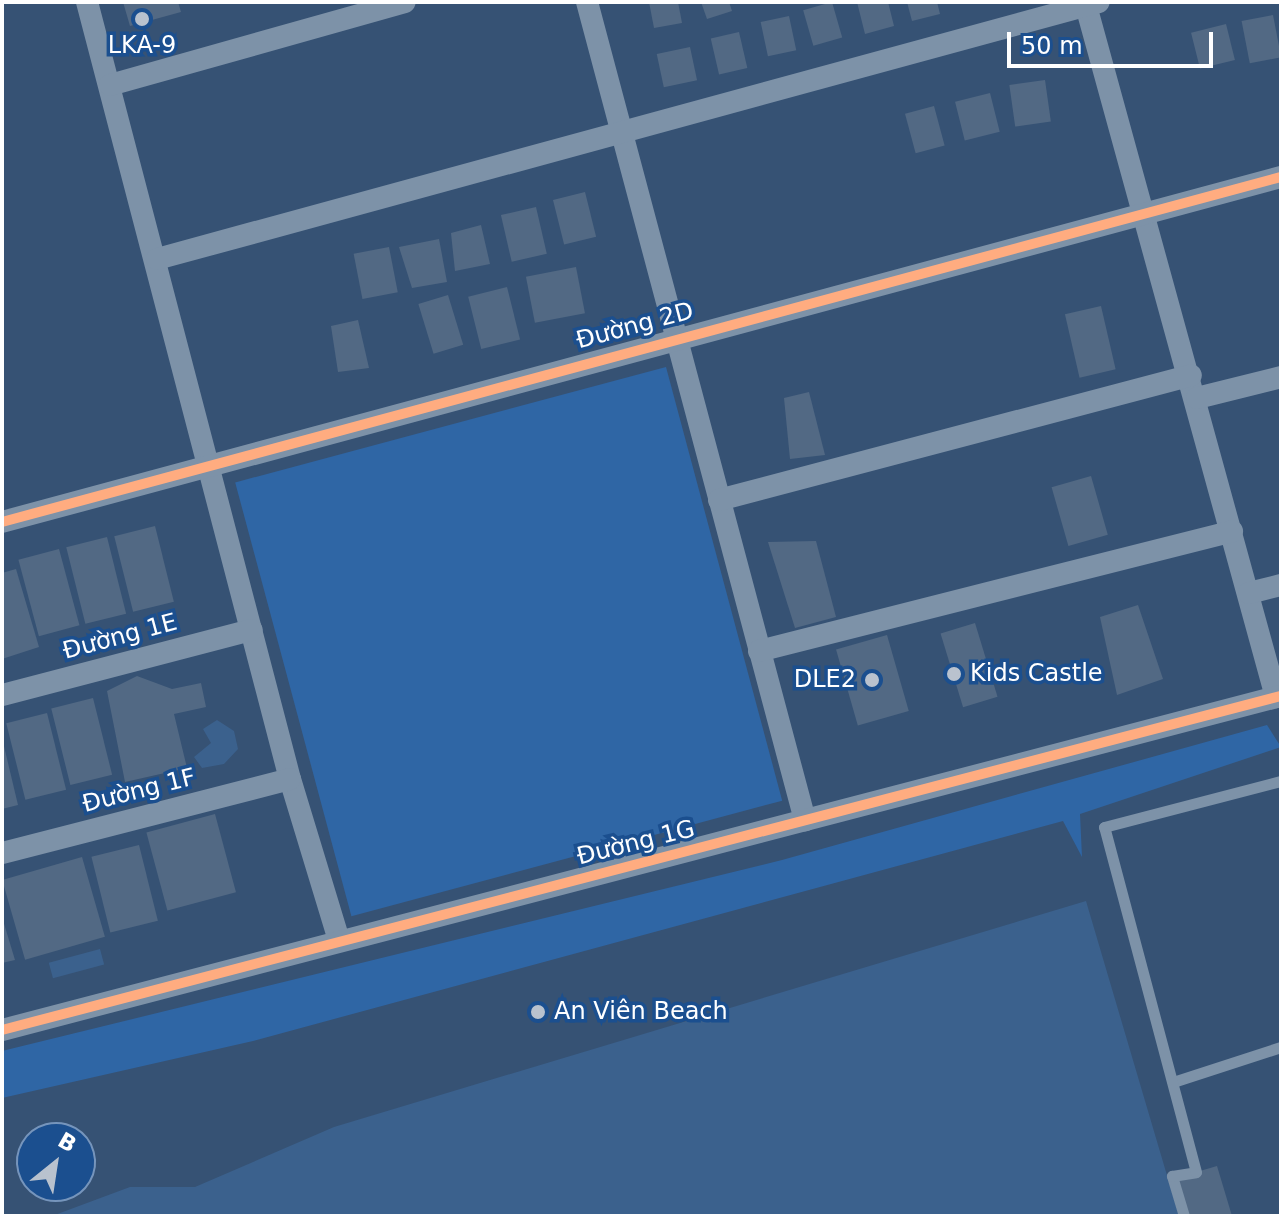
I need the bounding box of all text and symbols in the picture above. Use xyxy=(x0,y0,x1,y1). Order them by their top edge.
marker: LKA-9 xyxy=(133,10,151,28)
scale bar xyxy=(1011,16,1217,66)
place label: LKA-9 xyxy=(108,32,176,60)
text: 50 m xyxy=(1021,32,1083,60)
street label: Đường 2D xyxy=(573,297,697,355)
street label: Đường 1E xyxy=(60,608,180,666)
place label: Kids Castle xyxy=(970,660,1103,688)
marker: Kids Castle xyxy=(945,665,963,683)
place label: DLE2 xyxy=(794,666,856,694)
marker: DLE2 xyxy=(863,671,881,689)
street label: Đường 1F xyxy=(79,763,199,819)
street label: Đường 1G xyxy=(574,814,698,872)
place label: An Viên Beach xyxy=(554,998,728,1026)
marker: An Viên Beach xyxy=(529,1003,547,1021)
north arrow xyxy=(16,1122,96,1202)
text: B xyxy=(54,1127,81,1158)

